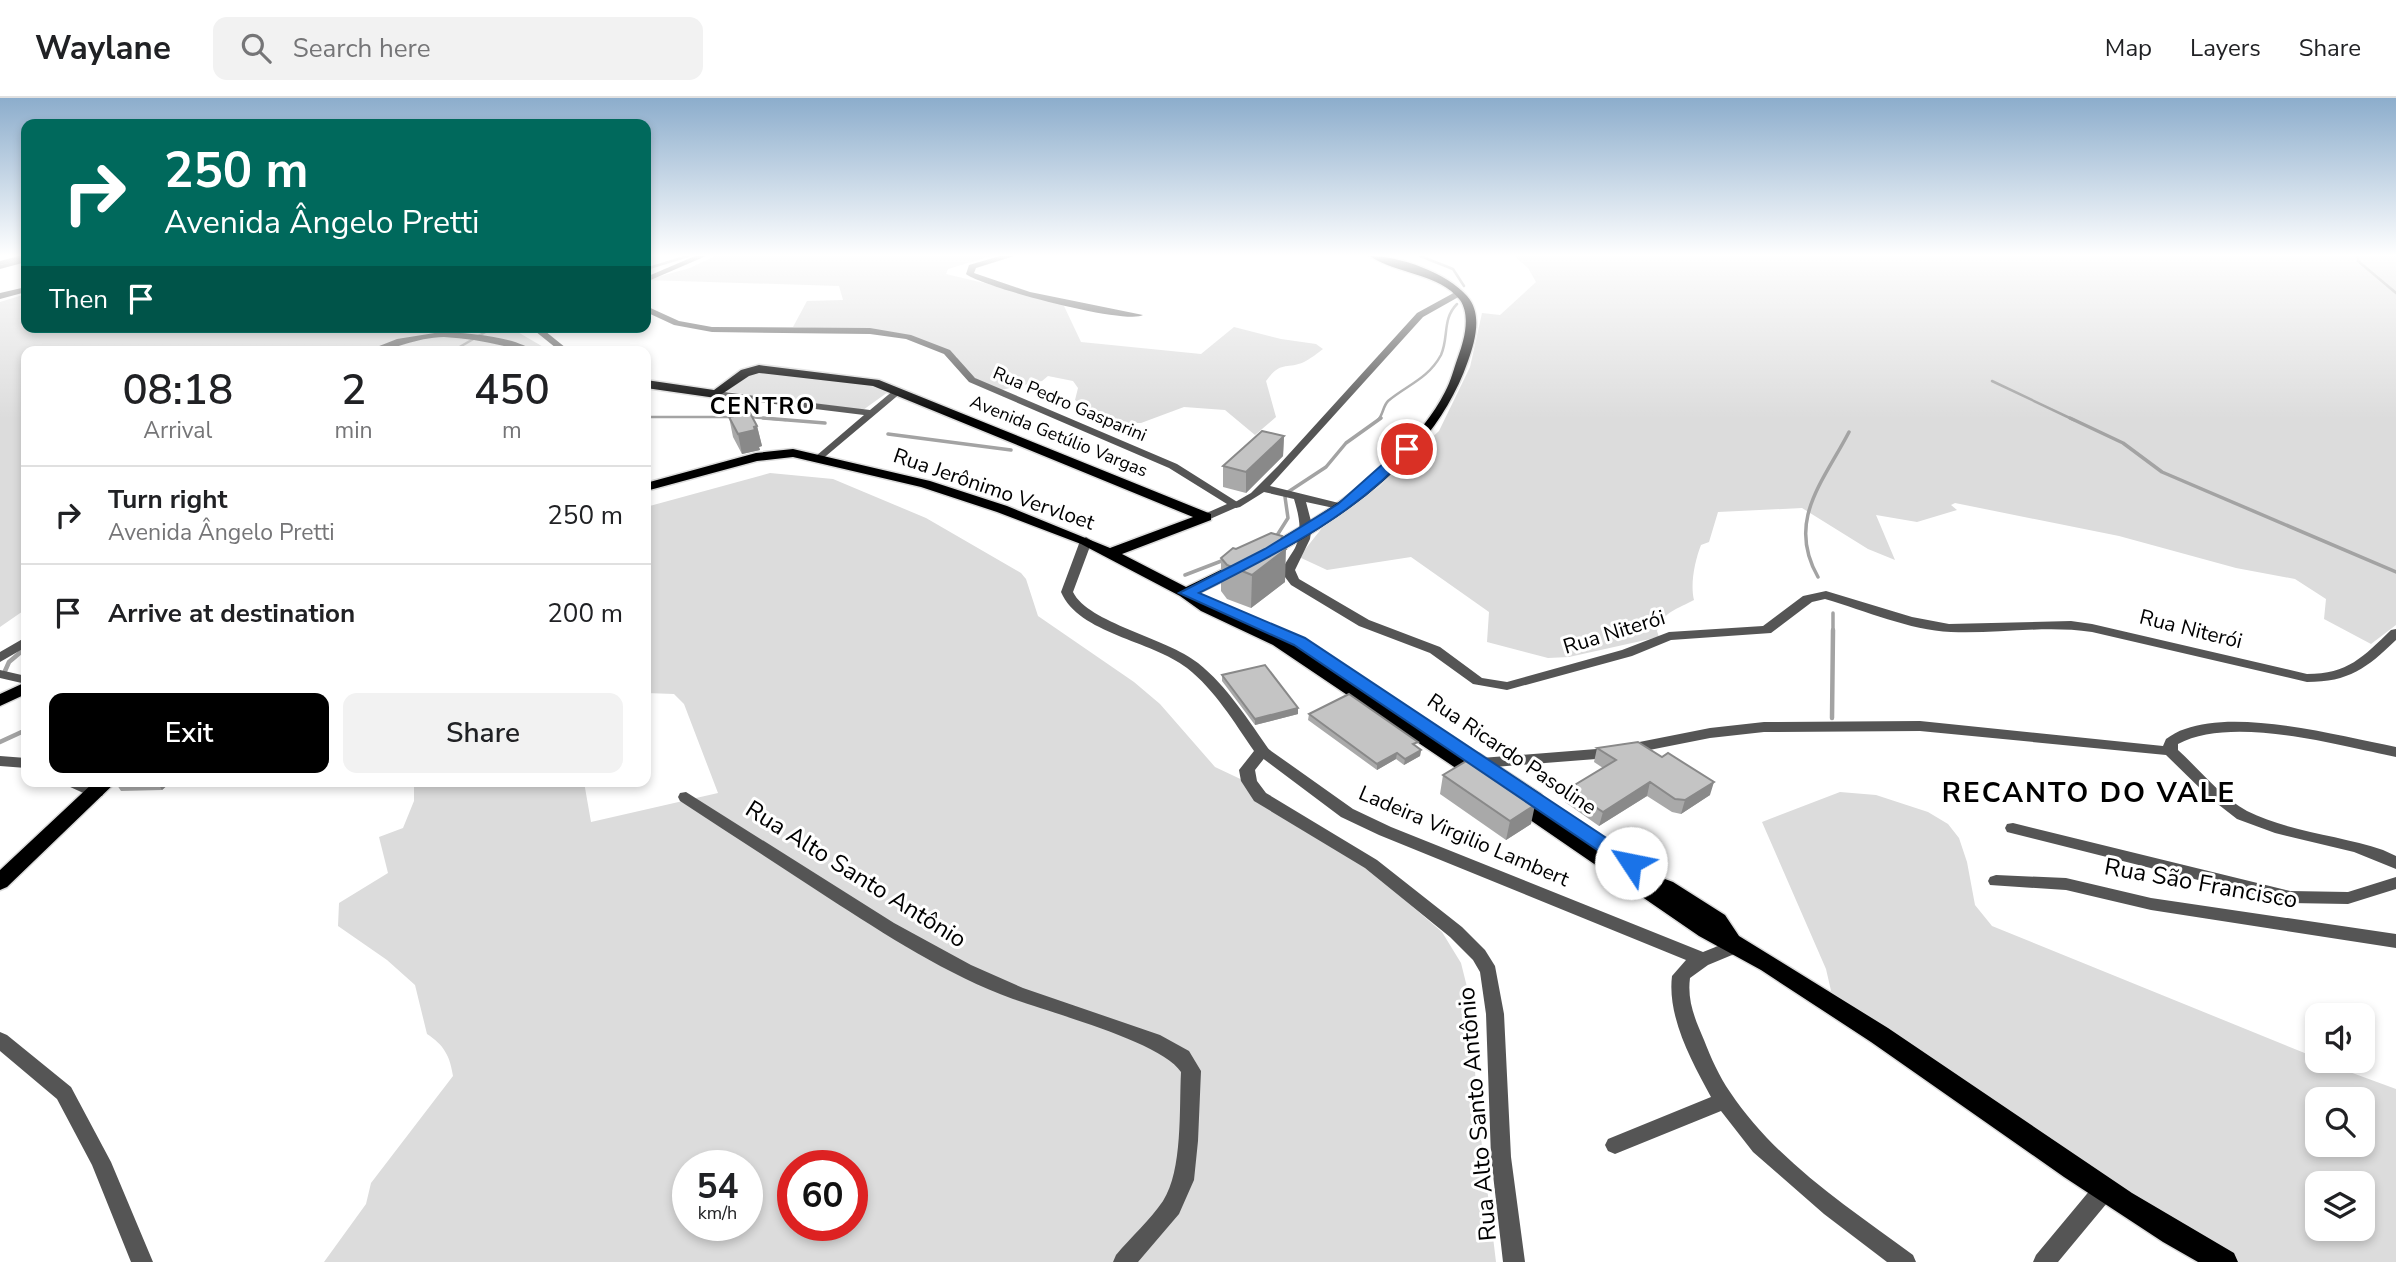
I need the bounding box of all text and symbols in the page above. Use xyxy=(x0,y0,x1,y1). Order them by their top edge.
search box xyxy=(213,17,703,80)
text: Waylane xyxy=(35,26,171,71)
icon: search xyxy=(237,29,275,67)
text: Search here xyxy=(293,31,431,66)
text: Map xyxy=(2105,32,2152,64)
text: Layers xyxy=(2190,32,2261,64)
text: Share xyxy=(2299,32,2361,64)
text: 250 m xyxy=(164,137,308,204)
icon: right xyxy=(49,147,140,238)
text: Avenida Ângelo Pretti xyxy=(164,201,479,244)
icon: arrive xyxy=(122,280,160,318)
text: Then xyxy=(49,282,108,317)
street label: Rua Pedro Gasparini xyxy=(990,361,1150,447)
text: 08:18 xyxy=(122,362,233,419)
text: 2 xyxy=(341,362,366,419)
text: 450 xyxy=(474,362,550,419)
street label: Avenida Getúlio Vargas xyxy=(967,389,1151,483)
district label: CENTRO xyxy=(710,391,816,422)
text: Arrival xyxy=(143,415,212,446)
text: min xyxy=(335,415,373,446)
text: m xyxy=(502,415,522,446)
pin xyxy=(1377,419,1437,479)
icon: arrive xyxy=(1388,430,1426,468)
street label: Rua Jerônimo Vervloet xyxy=(890,441,1099,537)
text: Turn right xyxy=(108,482,227,517)
icon: right xyxy=(49,496,87,534)
text: 250 m xyxy=(547,498,623,533)
text: Avenida Ângelo Pretti xyxy=(108,517,335,548)
icon: arrive xyxy=(49,594,87,632)
text: Arrive at destination xyxy=(108,596,355,631)
text: 200 m xyxy=(547,596,623,631)
street label: Rua Niterói xyxy=(1560,603,1668,661)
street label: Rua Niterói xyxy=(2137,603,2245,655)
street label: Rua Ricardo Pasoline xyxy=(1422,687,1602,821)
button: Exit xyxy=(49,693,329,773)
button: Share xyxy=(343,693,623,773)
district label: RECANTO DO VALE xyxy=(1942,774,2236,812)
street label: Ladeira Virgilio Lambert xyxy=(1354,779,1574,893)
street label: Rua Alto Santo Antônio xyxy=(739,793,973,955)
position arrow xyxy=(1594,826,1668,900)
street label: Rua São Francisco xyxy=(2102,850,2300,916)
street label: Rua Alto Santo Antônio xyxy=(1450,986,1504,1242)
map controls xyxy=(2305,1003,2375,1241)
button: sound xyxy=(2305,1003,2375,1073)
button: search xyxy=(2305,1087,2375,1157)
speed limit sign: 60 xyxy=(777,1150,868,1241)
text: 54 xyxy=(696,1163,739,1210)
button: layers xyxy=(2305,1171,2375,1241)
text: km/h xyxy=(698,1201,737,1225)

